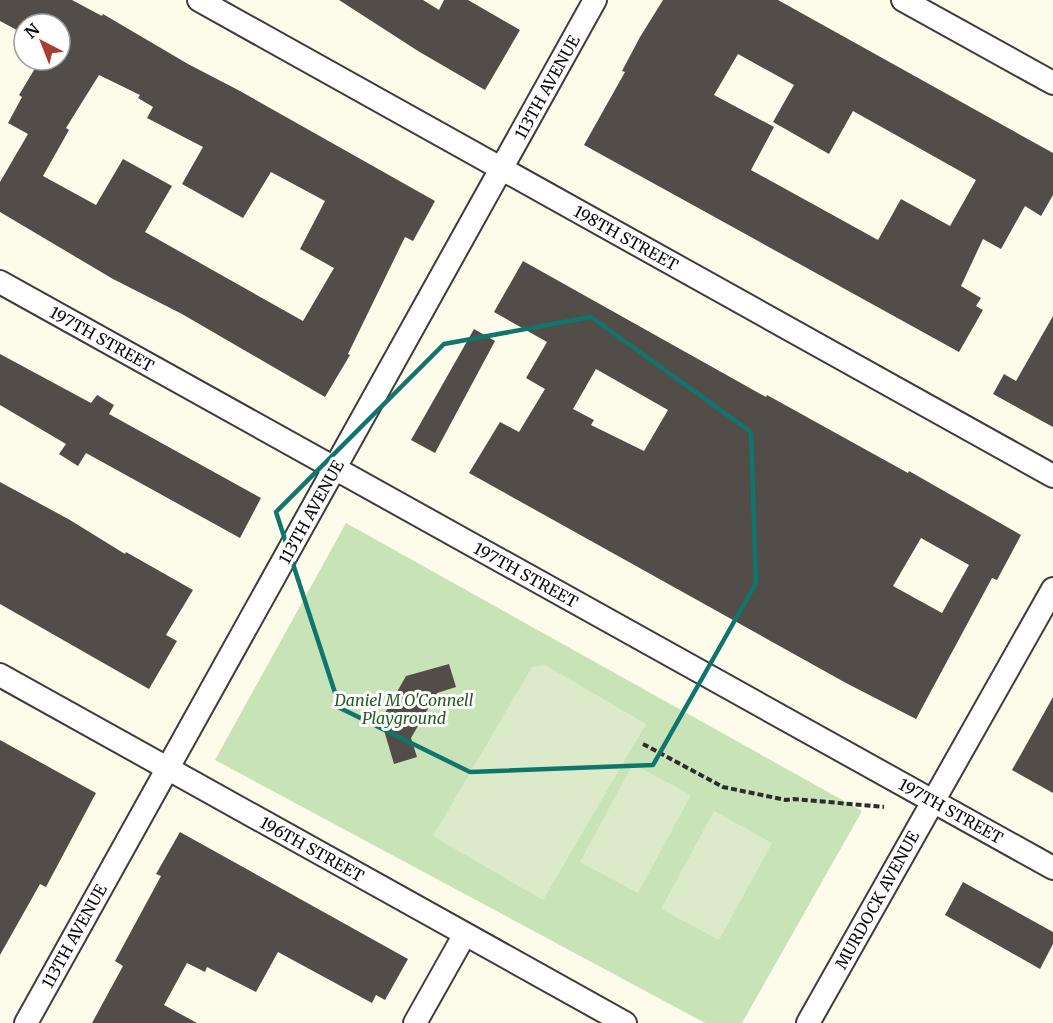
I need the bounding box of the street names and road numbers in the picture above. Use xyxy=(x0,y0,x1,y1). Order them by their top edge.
street label: 113TH AVENUE xyxy=(510,31,584,143)
street label: 198TH STREET xyxy=(570,201,682,275)
street label: 197TH STREET xyxy=(46,302,158,376)
street label: 113TH AVENUE xyxy=(274,456,348,568)
street label: 197TH STREET xyxy=(470,538,582,612)
street label: 197TH STREET xyxy=(895,774,1007,848)
street label: 196TH STREET xyxy=(257,812,367,886)
street label: MURDOCK AVENUE xyxy=(831,827,924,973)
street label: 113TH AVENUE xyxy=(37,880,111,992)

